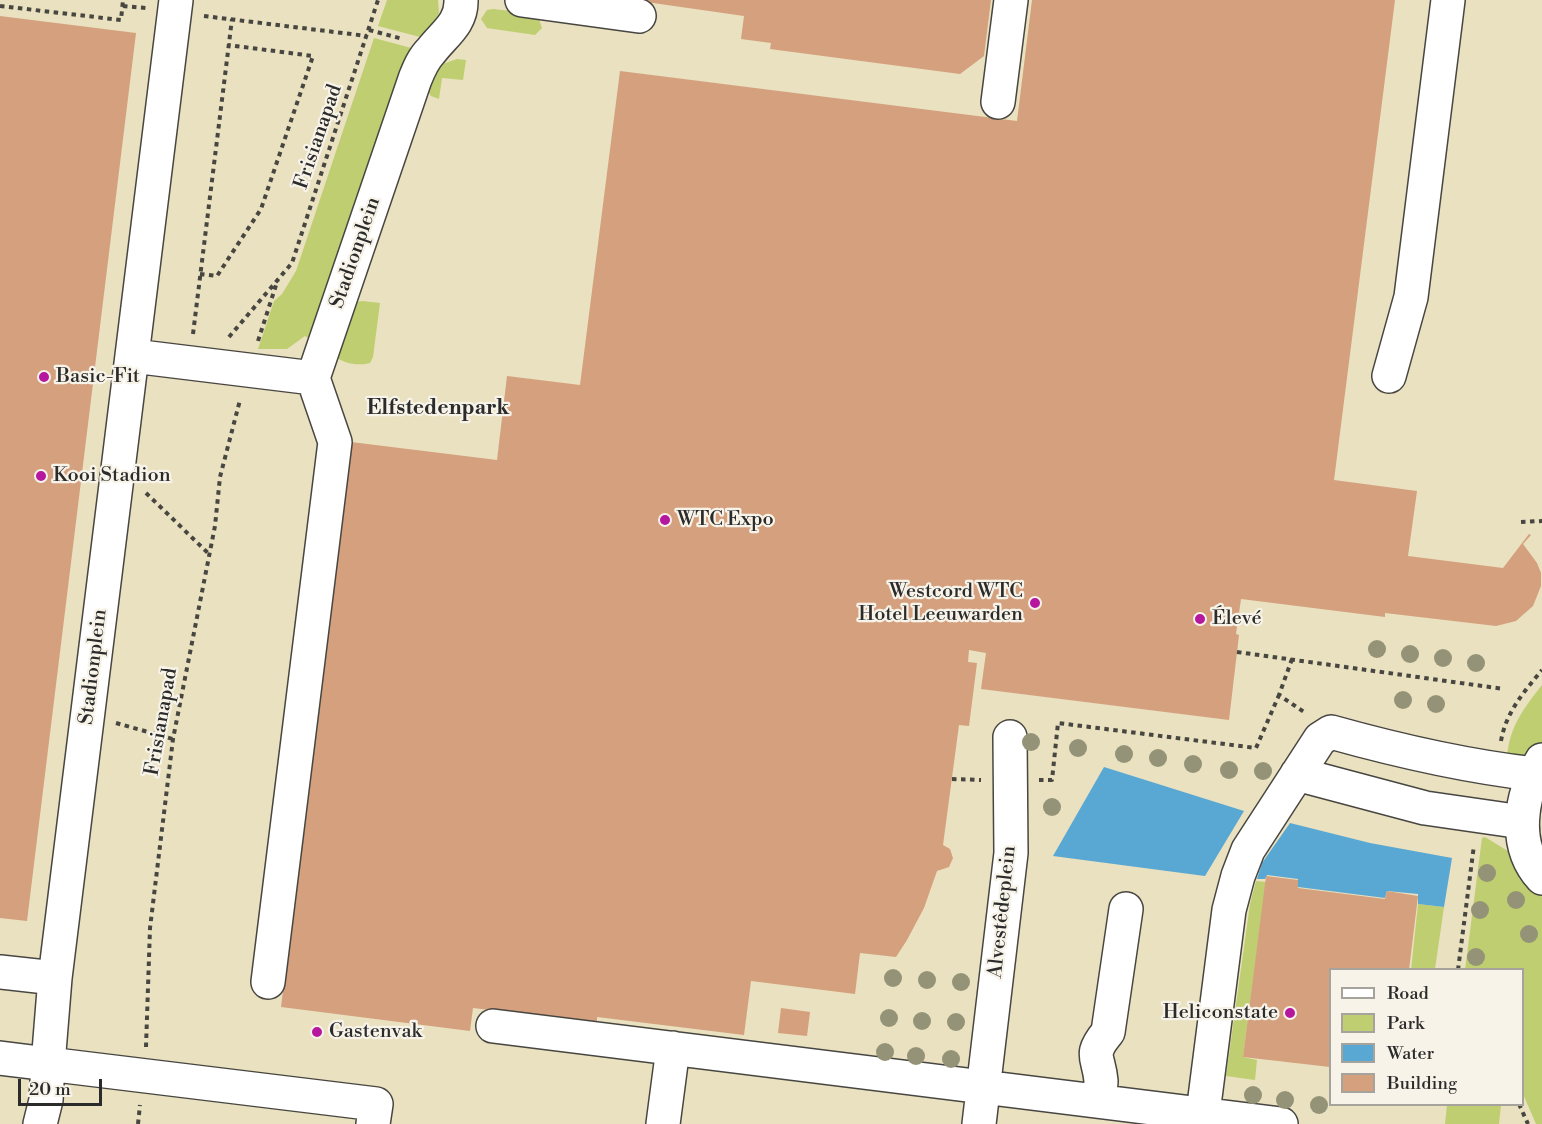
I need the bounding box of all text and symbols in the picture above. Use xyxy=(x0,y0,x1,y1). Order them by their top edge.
street label: Frisianapad xyxy=(290,82,348,192)
street label: Stadionplein xyxy=(326,194,386,312)
place label: Basic-Fit xyxy=(56,365,140,389)
marker: Basic-Fit xyxy=(37,370,51,384)
district label: Elfstedenpark xyxy=(367,396,509,422)
place label: Kooi Stadion xyxy=(53,464,171,488)
marker: Kooi Stadion xyxy=(34,469,48,483)
place label: WTC Expo xyxy=(677,508,774,532)
marker: WTC Expo xyxy=(658,513,672,527)
place label: Westcord WTC Hotel Leeuwarden xyxy=(858,580,1023,627)
marker: Westcord WTC Hotel Leeuwarden xyxy=(1028,596,1042,610)
place label: Élevé xyxy=(1212,607,1261,631)
street label: Stadionplein xyxy=(75,608,113,726)
marker: Élevé xyxy=(1193,612,1207,626)
street label: Frisianapad xyxy=(141,666,183,778)
street label: Alvestêdeplein xyxy=(984,845,1022,979)
legend xyxy=(1329,968,1524,1106)
text: Road xyxy=(1387,982,1429,1005)
place label: Heliconstate xyxy=(1163,1001,1278,1025)
marker: Heliconstate xyxy=(1283,1006,1297,1020)
text: Park xyxy=(1387,1012,1424,1035)
place label: Gastenvak xyxy=(329,1020,422,1044)
marker: Gastenvak xyxy=(310,1025,324,1039)
text: Water xyxy=(1387,1042,1434,1065)
scale bar xyxy=(21,1067,105,1105)
text: Building xyxy=(1387,1072,1457,1095)
text: 20 m xyxy=(29,1078,71,1101)

